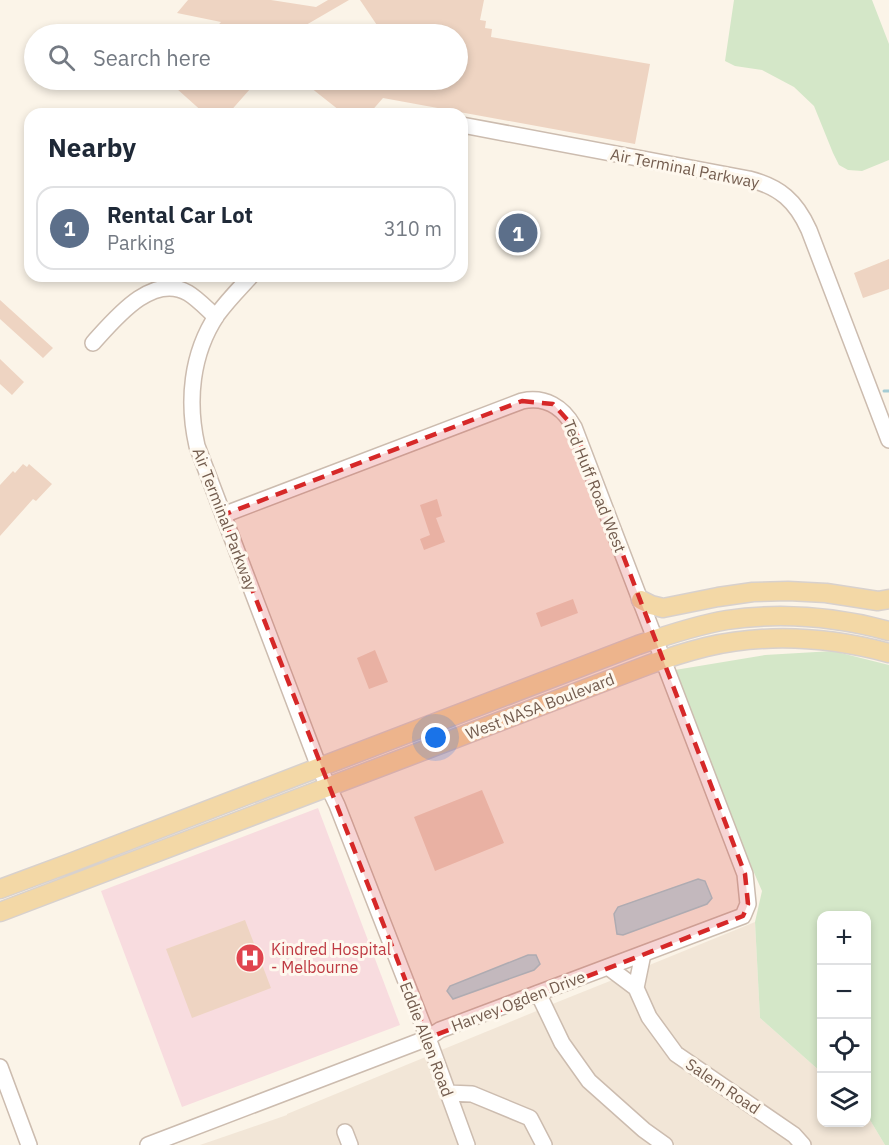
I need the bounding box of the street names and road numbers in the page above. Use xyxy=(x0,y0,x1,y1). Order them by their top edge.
street label: Air Terminal Parkway xyxy=(609,144,761,192)
street label: Ted Huff Road West xyxy=(559,417,631,555)
street label: Air Terminal Parkway xyxy=(189,445,261,593)
street label: West NASA Boulevard xyxy=(463,668,617,744)
street label: Harvey Ogden Drive xyxy=(448,966,588,1036)
street label: Eddie Allen Road xyxy=(396,979,458,1099)
street label: Salem Road xyxy=(682,1054,764,1118)

